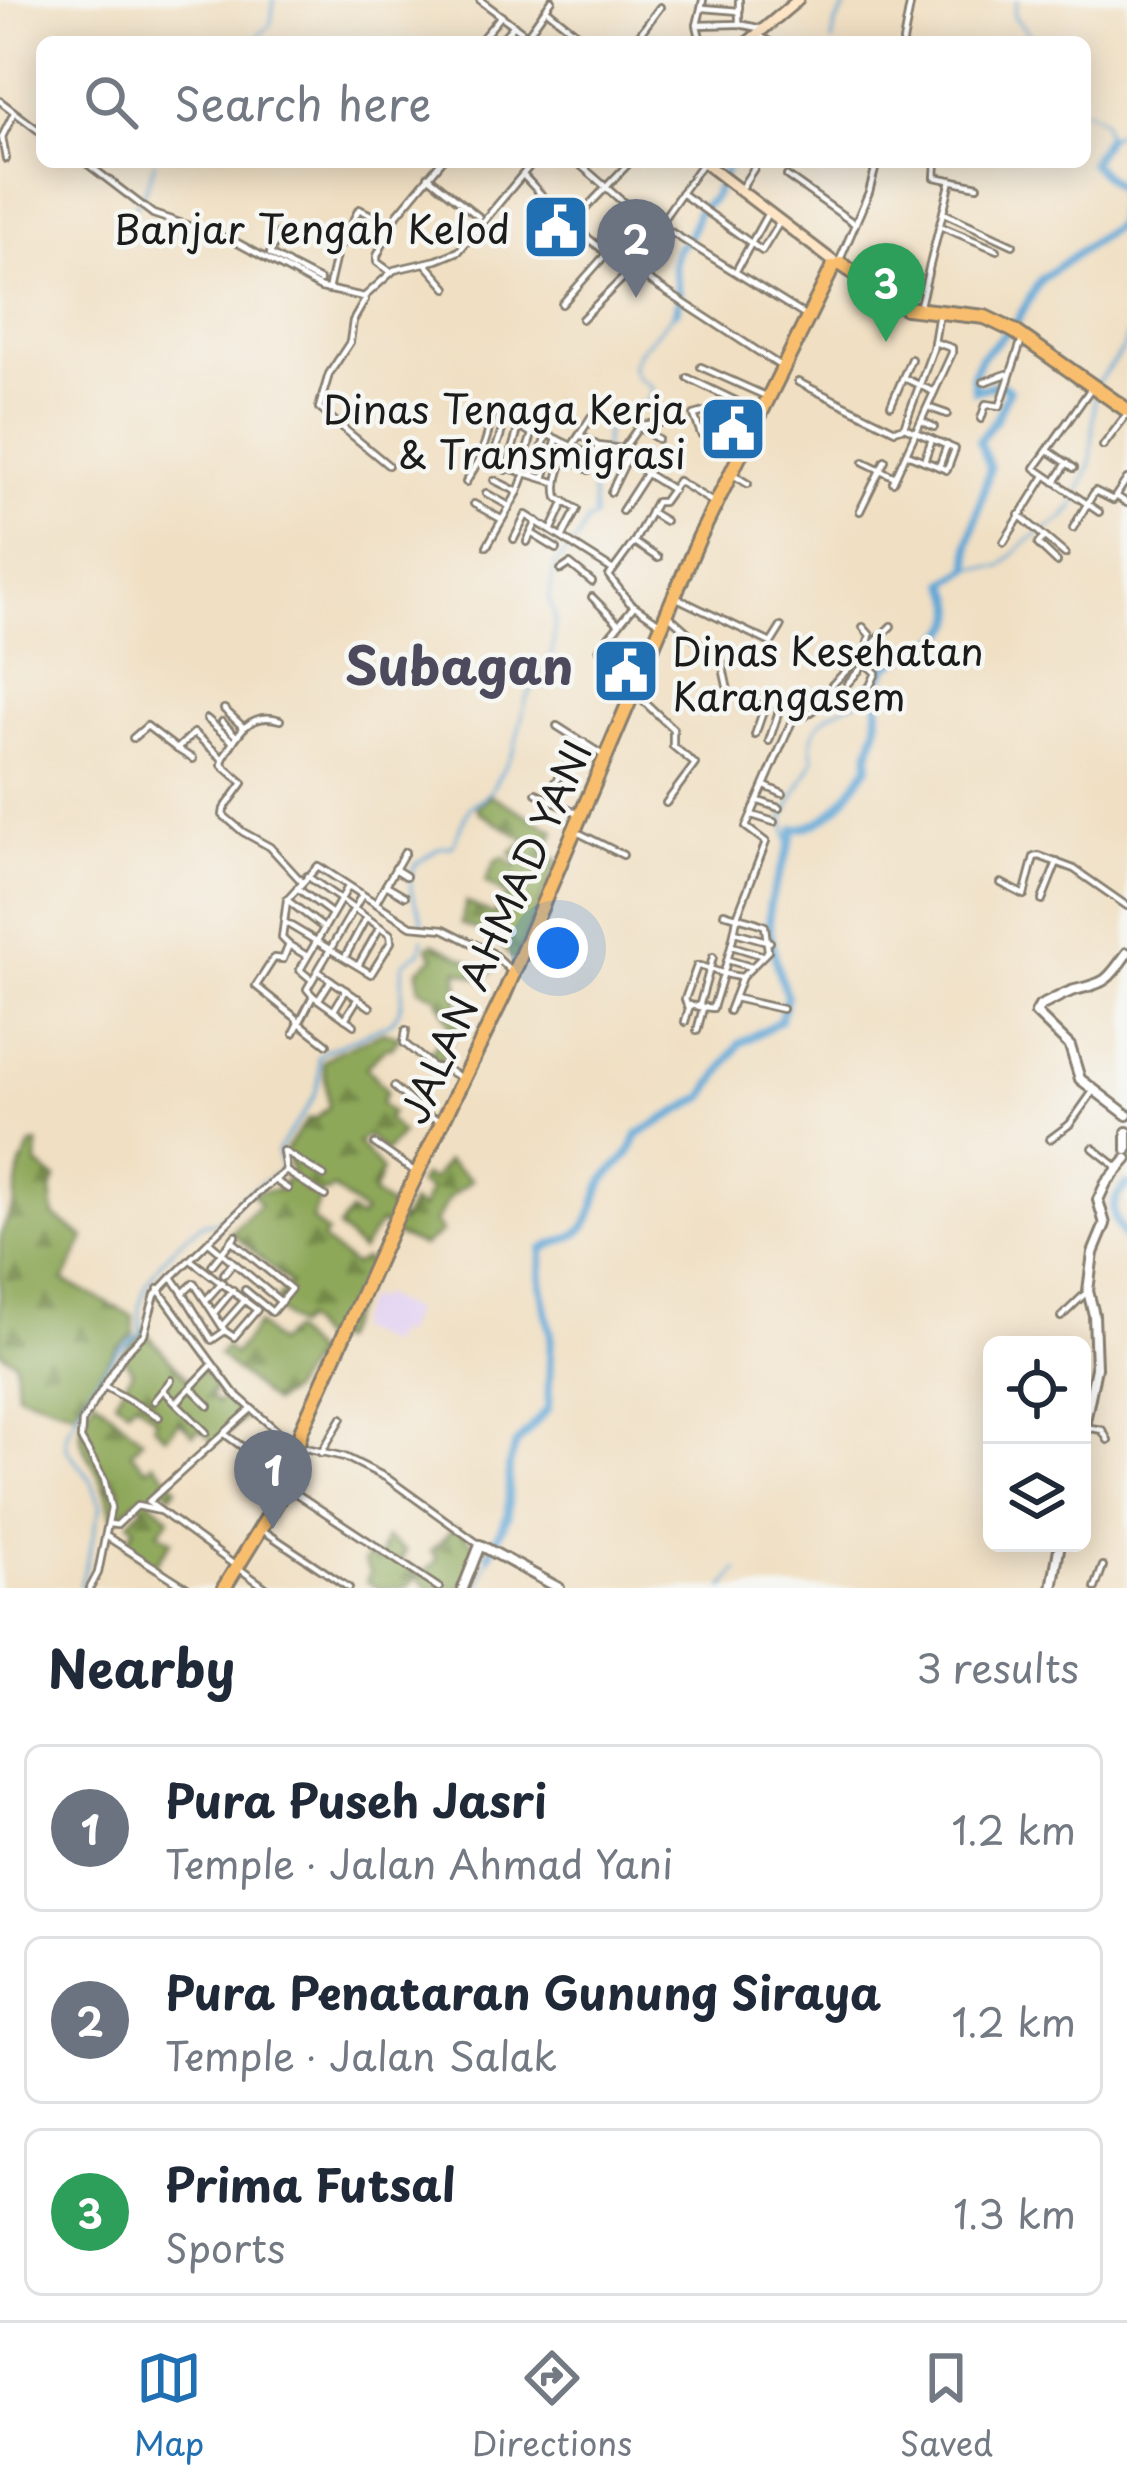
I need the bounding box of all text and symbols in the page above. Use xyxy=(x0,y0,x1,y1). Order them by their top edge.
search box xyxy=(36,36,1091,168)
text: Search here xyxy=(174,68,431,136)
icon: search xyxy=(78,69,144,135)
public building icon: Banjar Tengah Kelod xyxy=(521,192,591,262)
place label: Banjar Tengah Kelod xyxy=(114,198,510,257)
pin: 2 xyxy=(597,199,675,298)
pin: 3 xyxy=(847,243,925,342)
place label: Dinas Tenaga Kerja & Transmigrasi xyxy=(323,378,686,482)
public building icon: Dinas Tenaga Kerja & Transmigrasi xyxy=(698,394,768,464)
place label: Dinas Kesehatan Karangasem xyxy=(672,620,984,724)
district label: Subagan xyxy=(344,625,574,702)
public building icon: Dinas Kesehatan Karangasem xyxy=(591,636,661,706)
street label: JALAN AHMAD YANI xyxy=(383,730,605,1132)
your location xyxy=(528,918,588,978)
map controls xyxy=(983,1336,1091,1552)
button: locate xyxy=(983,1336,1091,1444)
pin: 1 xyxy=(234,1430,312,1529)
button: layers xyxy=(983,1444,1091,1552)
text: Nearby xyxy=(48,1628,235,1705)
text: 3 results xyxy=(916,1637,1079,1696)
text: Pura Puseh Jasri xyxy=(165,1765,547,1833)
text: 1 xyxy=(81,1799,99,1858)
text: 1.2 km xyxy=(952,1799,1076,1858)
text: Temple · Jalan Ahmad Yani xyxy=(165,1833,673,1892)
text: Pura Penataran Gunung Siraya xyxy=(165,1957,881,2025)
text: 2 xyxy=(76,1991,104,2050)
text: 1.2 km xyxy=(952,1991,1076,2050)
text: Temple · Jalan Salak xyxy=(165,2025,557,2084)
text: Prima Futsal xyxy=(165,2149,456,2217)
text: 3 xyxy=(77,2183,103,2242)
text: 1.3 km xyxy=(953,2183,1076,2242)
text: Sports xyxy=(165,2217,285,2276)
tab: Map xyxy=(134,2345,204,2467)
tab: Directions xyxy=(472,2345,632,2467)
tab: Saved xyxy=(900,2345,993,2467)

